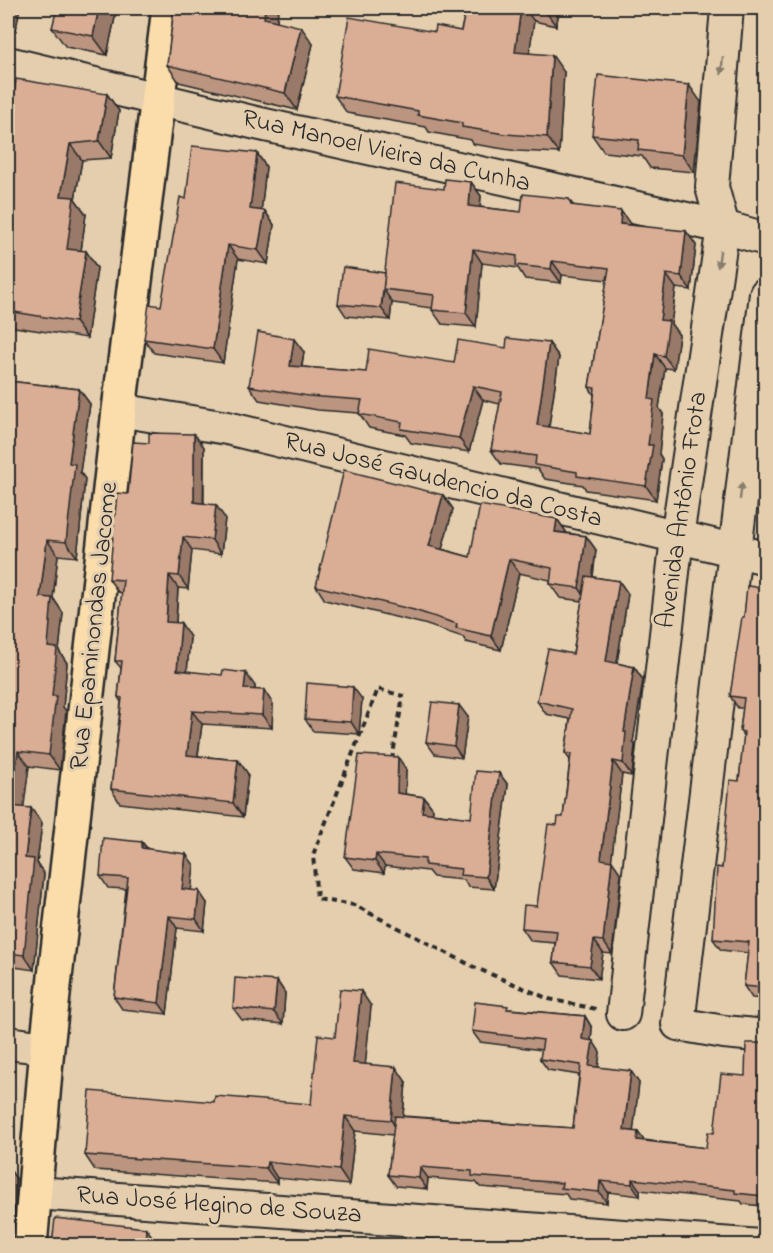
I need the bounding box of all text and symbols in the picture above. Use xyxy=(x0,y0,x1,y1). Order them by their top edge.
one-way arrow xyxy=(717,56,727,75)
street label: Rua Manoel Vieira da Cunha xyxy=(238,100,534,204)
one-way arrow xyxy=(714,249,723,268)
street label: Avenida Antônio Frota xyxy=(648,389,718,631)
street label: Rua José Gaudencio da Costa xyxy=(280,423,606,539)
street label: Rua Epaminondas Jacome xyxy=(61,480,129,772)
one-way arrow xyxy=(736,482,746,501)
street label: Rua José Hegino de Souza xyxy=(75,1177,363,1235)

